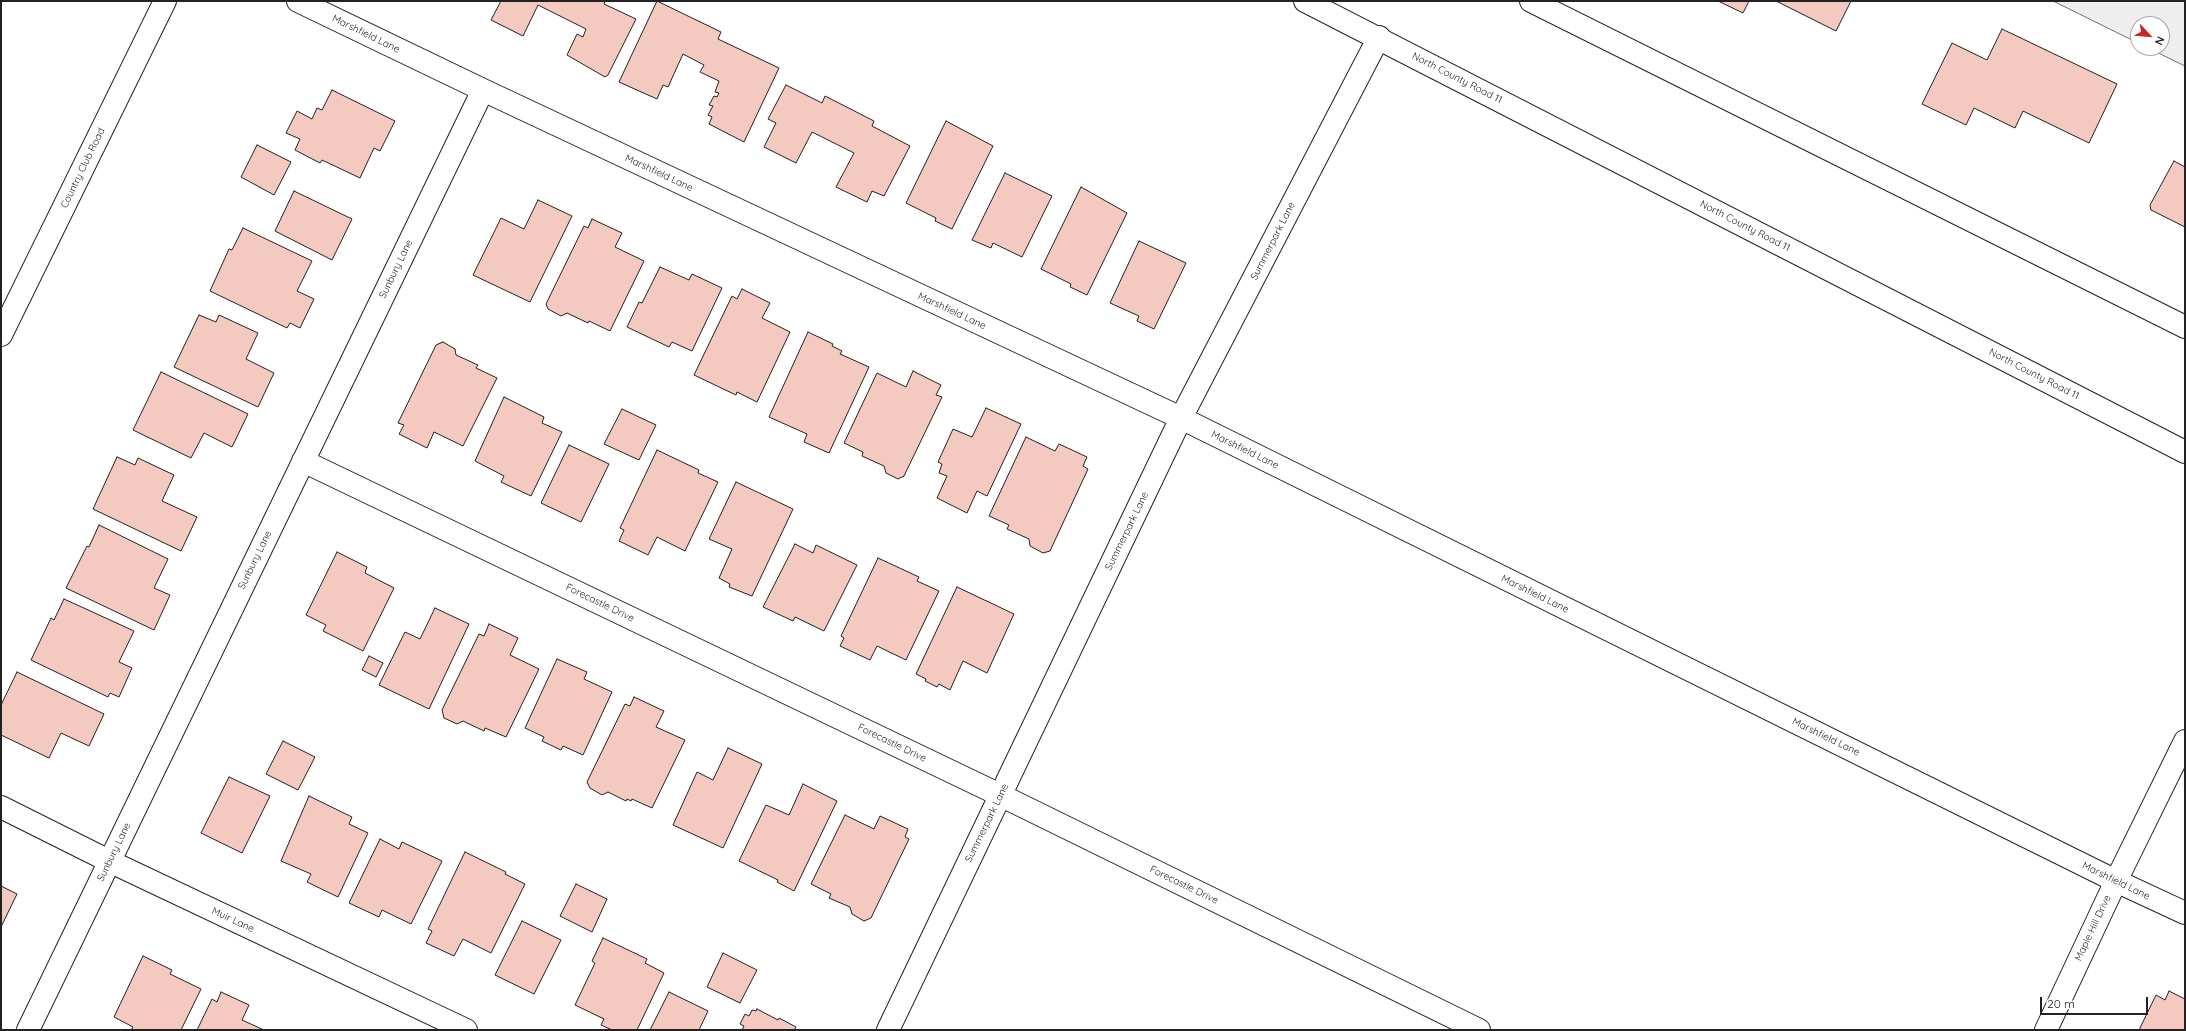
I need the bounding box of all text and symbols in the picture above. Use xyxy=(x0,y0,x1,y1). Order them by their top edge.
street label: Marshfield Lane xyxy=(330,12,402,56)
north arrow xyxy=(2130,16,2170,56)
text: N xyxy=(2152,34,2168,48)
street label: North County Road 11 xyxy=(1410,50,1504,106)
street label: Country Club Road xyxy=(58,126,108,210)
street label: Marshfield Lane xyxy=(623,152,695,194)
street label: North County Road 11 xyxy=(1698,198,1792,254)
street label: Summerpark Lane xyxy=(1248,200,1298,282)
street label: Sunbury Lane xyxy=(377,238,415,300)
street label: Marshfield Lane xyxy=(916,290,988,332)
street label: North County Road 11 xyxy=(1987,346,2081,402)
street label: Marshfield Lane xyxy=(1209,428,1281,472)
street label: Summerpark Lane xyxy=(1103,490,1151,572)
street label: Sunbury Lane xyxy=(236,529,274,591)
street label: Marshfield Lane xyxy=(1499,572,1571,616)
street label: Forecastle Drive xyxy=(564,581,636,625)
street label: Marshfield Lane xyxy=(1790,715,1862,759)
street label: Forecastle Drive xyxy=(856,721,928,765)
street label: Summerpark Lane xyxy=(963,782,1011,864)
street label: Sunbury Lane xyxy=(95,821,133,883)
street label: Marshfield Lane xyxy=(2080,859,2152,903)
street label: Forecastle Drive xyxy=(1148,863,1220,907)
street label: Maple Hill Drive xyxy=(2072,893,2114,963)
street label: Muir Lane xyxy=(210,905,256,935)
scale bar xyxy=(2042,989,2150,1015)
text: 20 m xyxy=(2047,996,2075,1011)

